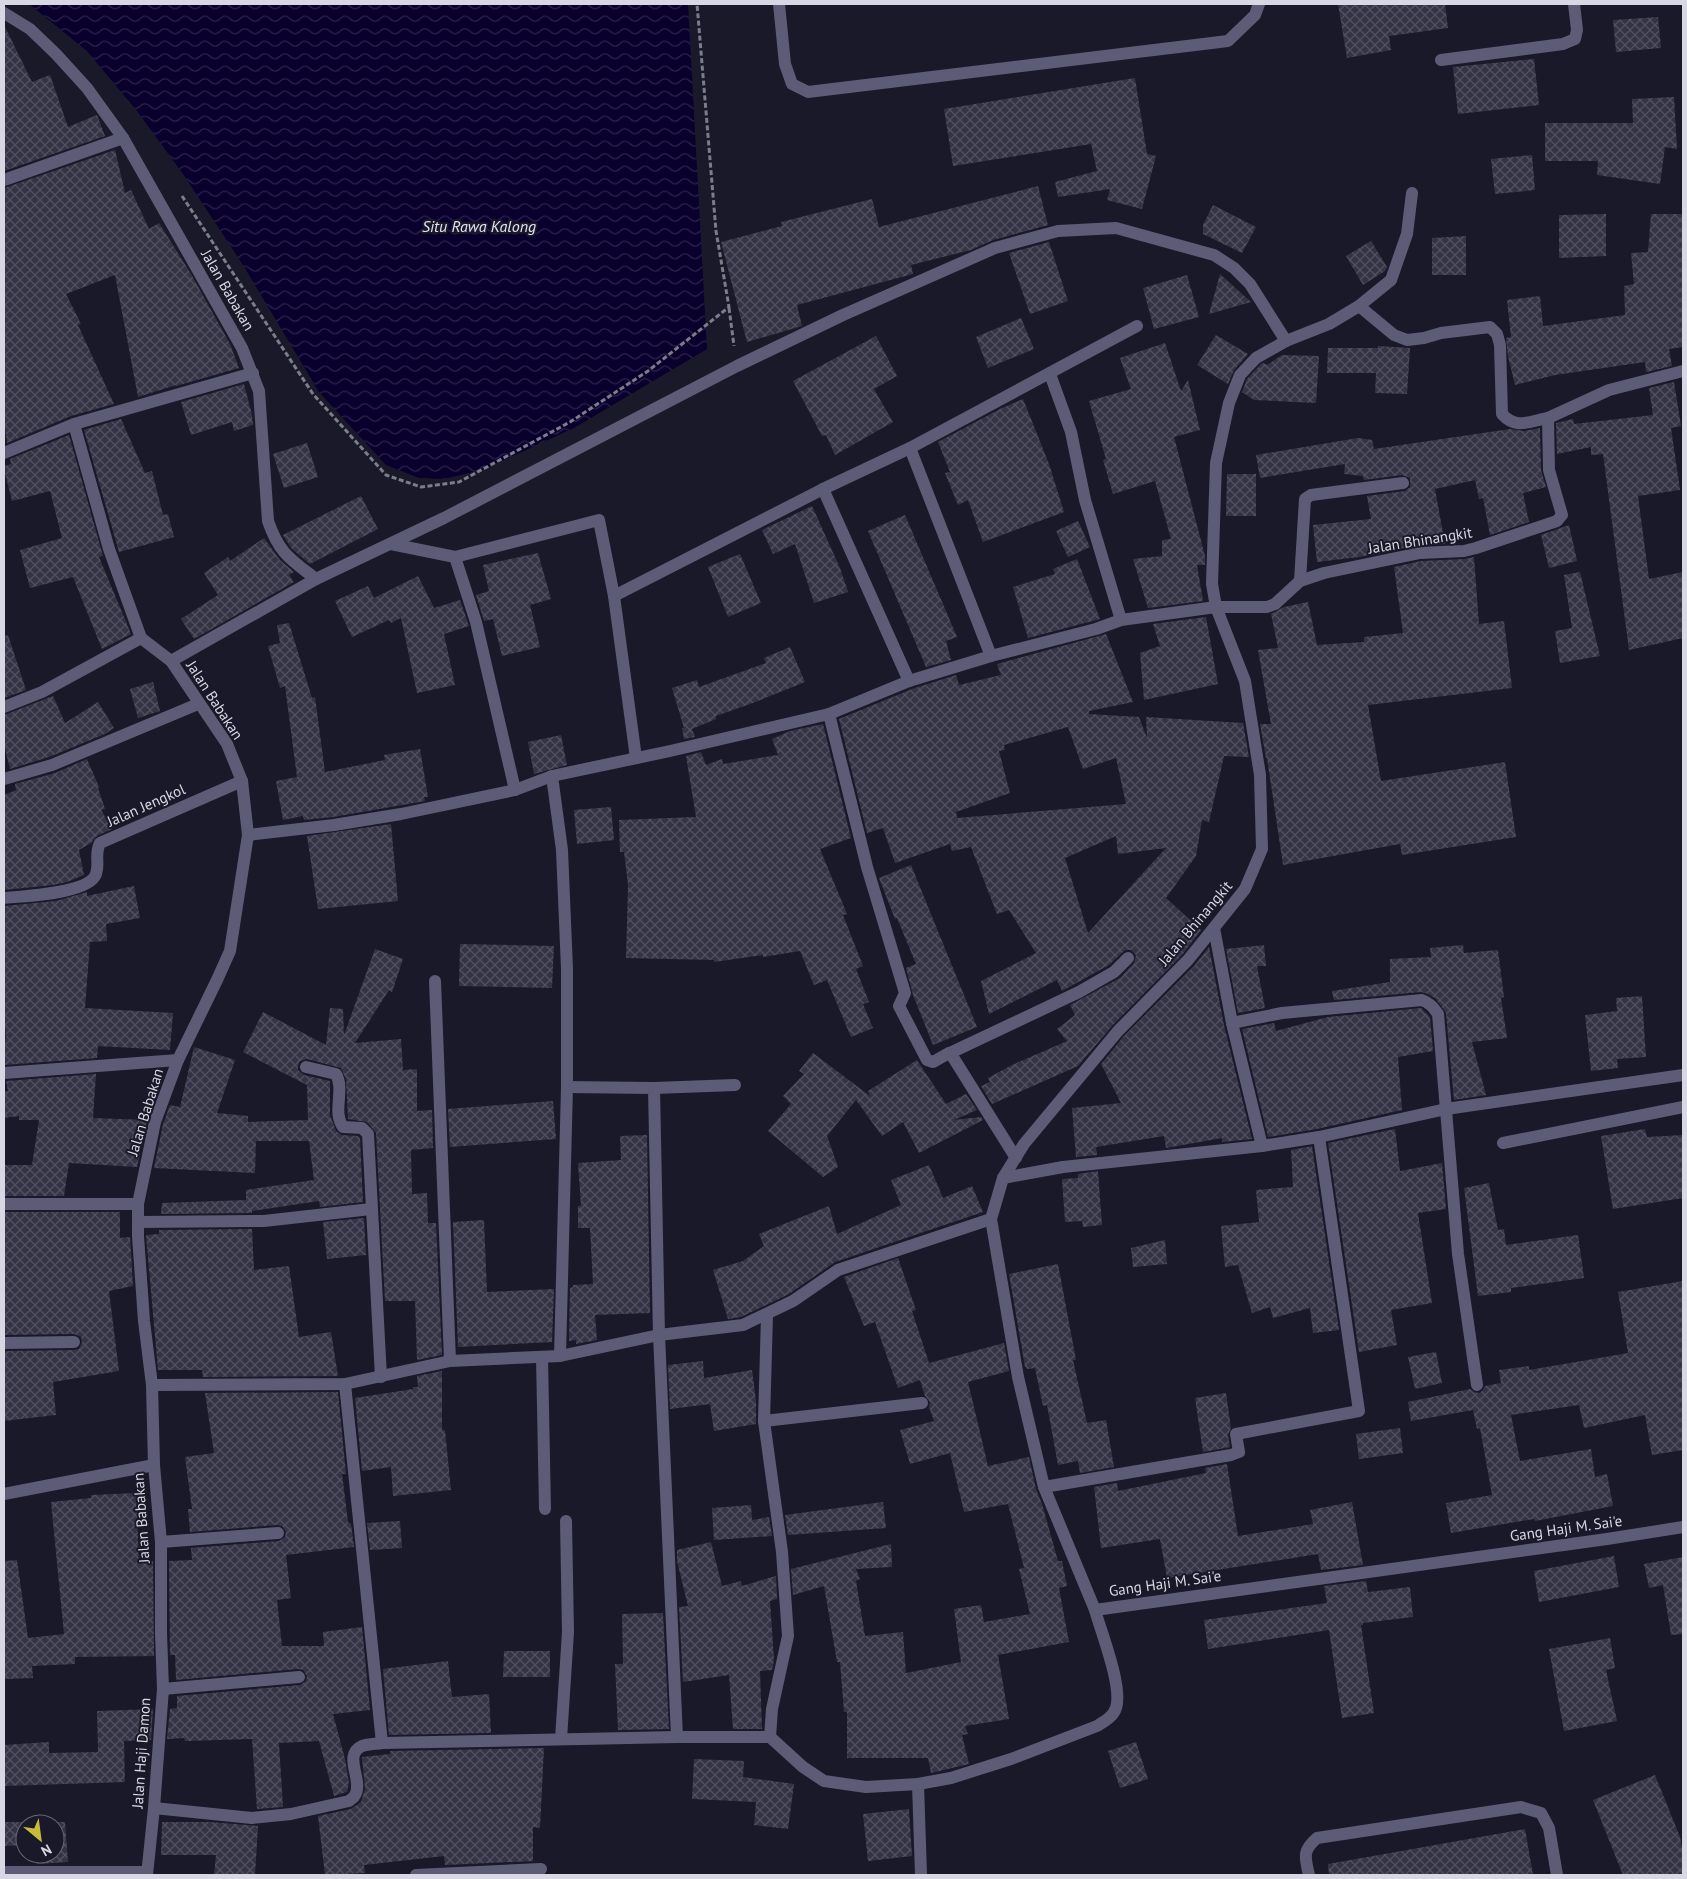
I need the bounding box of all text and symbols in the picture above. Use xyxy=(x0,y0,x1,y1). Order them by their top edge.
water label: Situ Rawa Kalong xyxy=(422,216,536,236)
street label: Jalan Babakan xyxy=(197,245,259,334)
street label: Jalan Bhinangkit xyxy=(1366,522,1473,558)
street label: Jalan Babakan xyxy=(182,656,248,743)
street label: Jalan Jengkol xyxy=(103,779,189,831)
street label: Jalan Bhinangkit xyxy=(1153,877,1236,970)
street label: Jalan Babakan xyxy=(122,1066,167,1159)
street label: Jalan Babakan xyxy=(128,1472,154,1565)
street label: Gang Haji M. Sai'e xyxy=(1509,1511,1623,1545)
street label: Gang Haji M. Sai'e xyxy=(1108,1566,1222,1600)
street label: Jalan Haji Damon xyxy=(128,1697,154,1810)
north arrow xyxy=(15,1814,65,1864)
text: N xyxy=(38,1840,55,1860)

